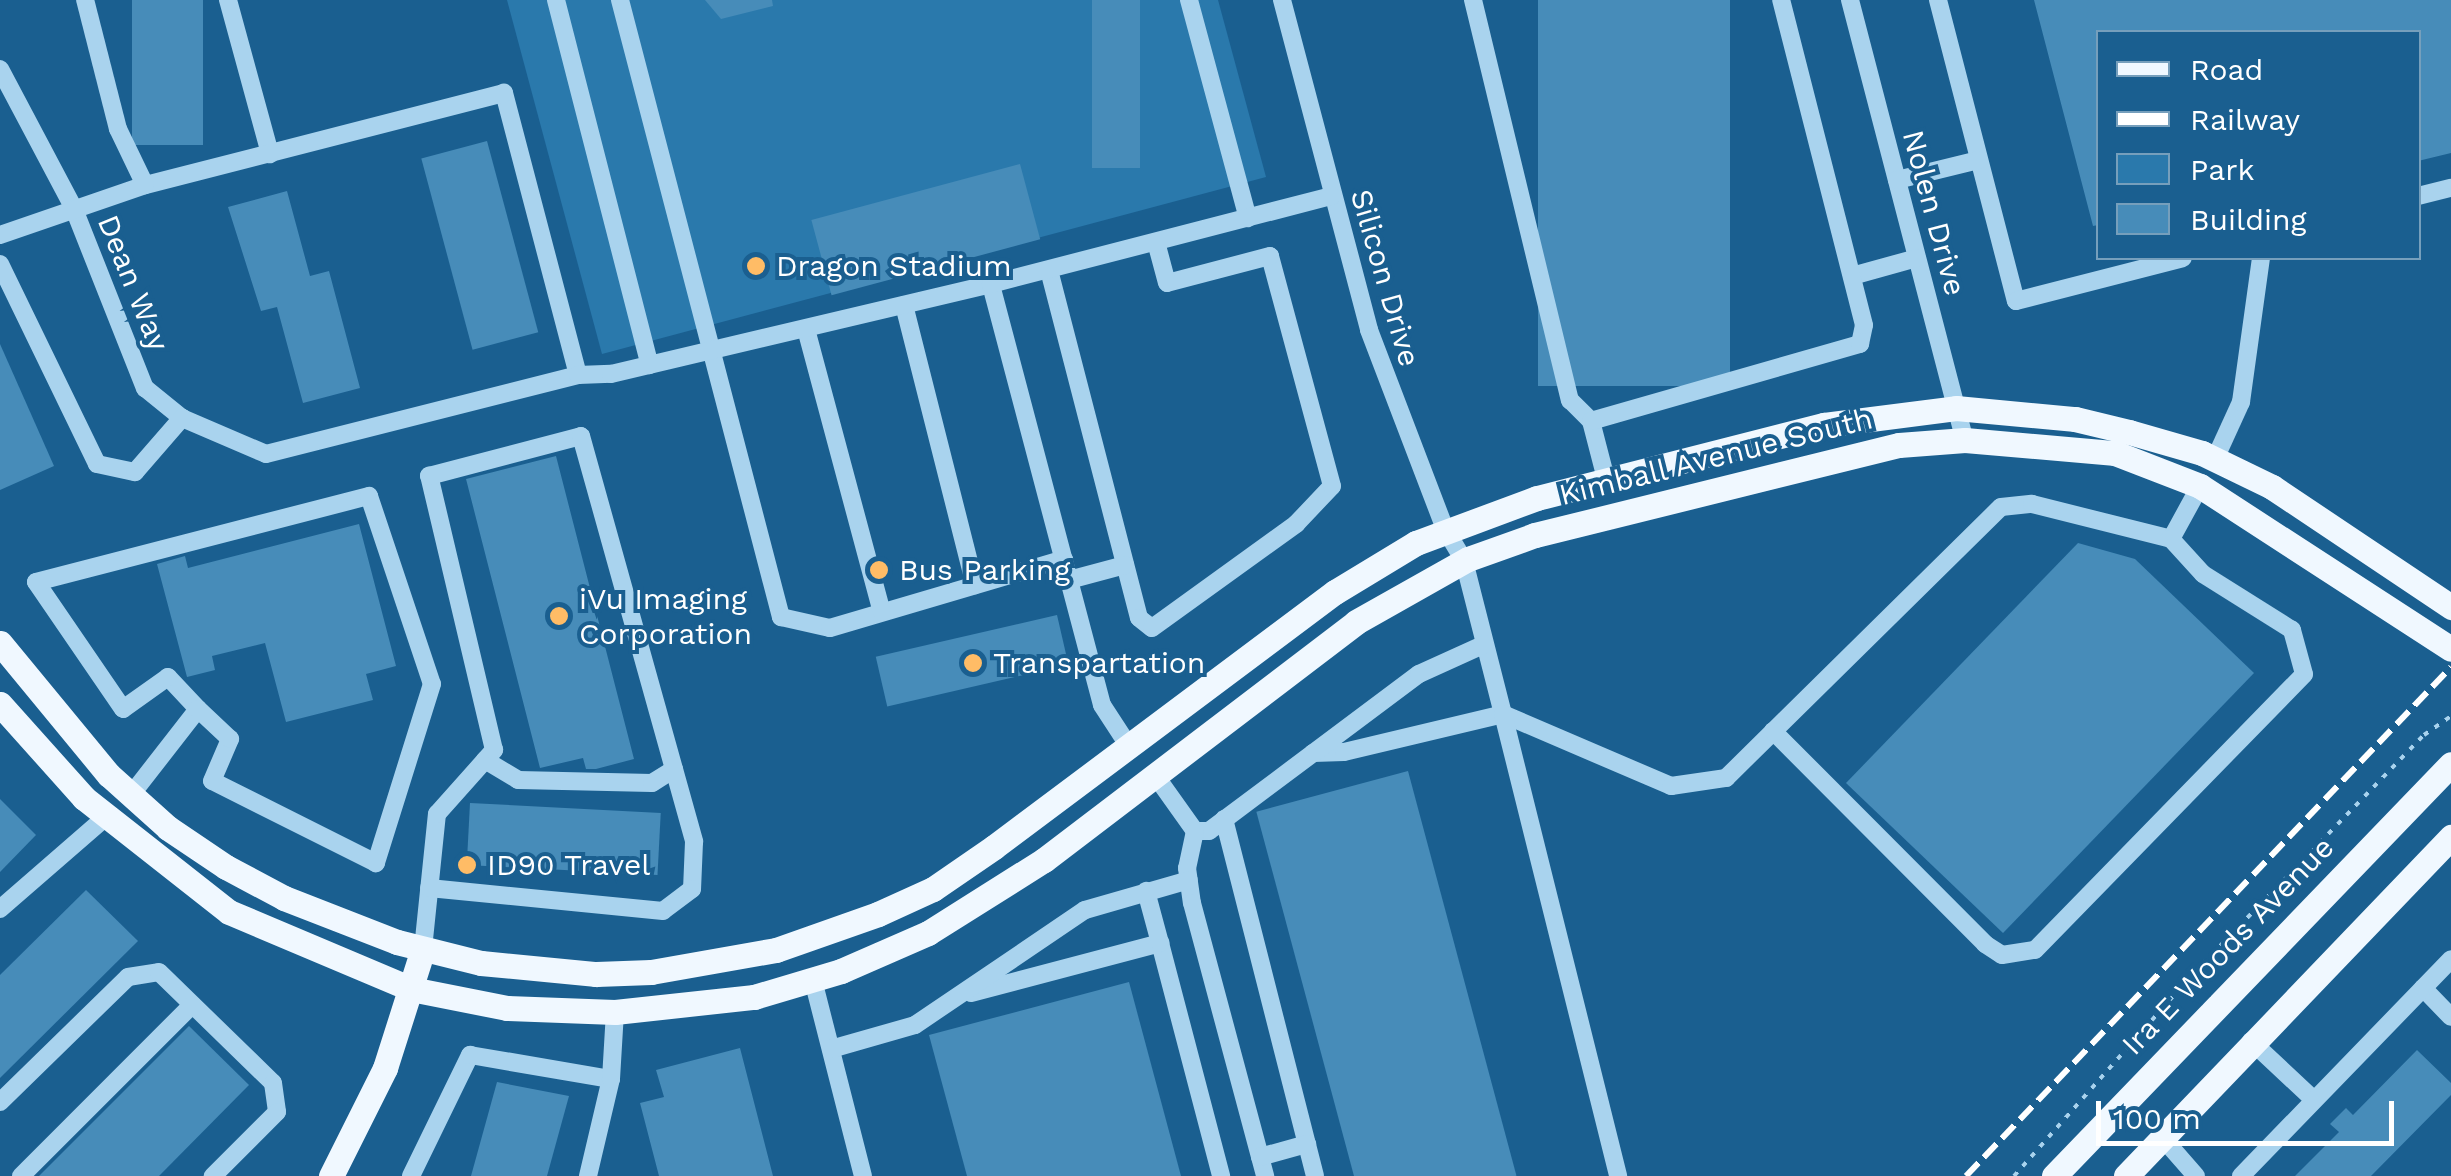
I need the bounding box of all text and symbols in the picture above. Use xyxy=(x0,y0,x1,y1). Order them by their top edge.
legend xyxy=(2096,30,2421,260)
text: Road xyxy=(2190,52,2263,87)
text: Railway xyxy=(2190,102,2300,137)
street label: Nolen Drive xyxy=(1895,126,1973,300)
text: Park xyxy=(2190,152,2255,187)
street label: Silicon Drive xyxy=(1343,185,1427,371)
text: Building xyxy=(2190,202,2307,237)
street label: Dean Way xyxy=(89,210,177,356)
place label: Dragon Stadium xyxy=(776,248,1012,284)
marker: Dragon Stadium xyxy=(745,255,767,277)
street label: Kimball Avenue South xyxy=(1555,400,1877,514)
place label: Bus Parking xyxy=(899,552,1070,588)
marker: Bus Parking xyxy=(868,559,890,581)
place label: iVu Imaging Corporation xyxy=(579,581,752,652)
marker: iVu Imaging Corporation xyxy=(548,605,570,627)
place label: Transpartation xyxy=(993,645,1205,681)
marker: Transpartation xyxy=(962,652,984,674)
street label: Ira E Woods Avenue xyxy=(2114,829,2342,1063)
place label: ID90 Travel xyxy=(487,847,651,883)
marker: ID90 Travel xyxy=(456,854,478,876)
scale bar xyxy=(2101,1081,2398,1143)
text: 100 m xyxy=(2113,1101,2201,1136)

